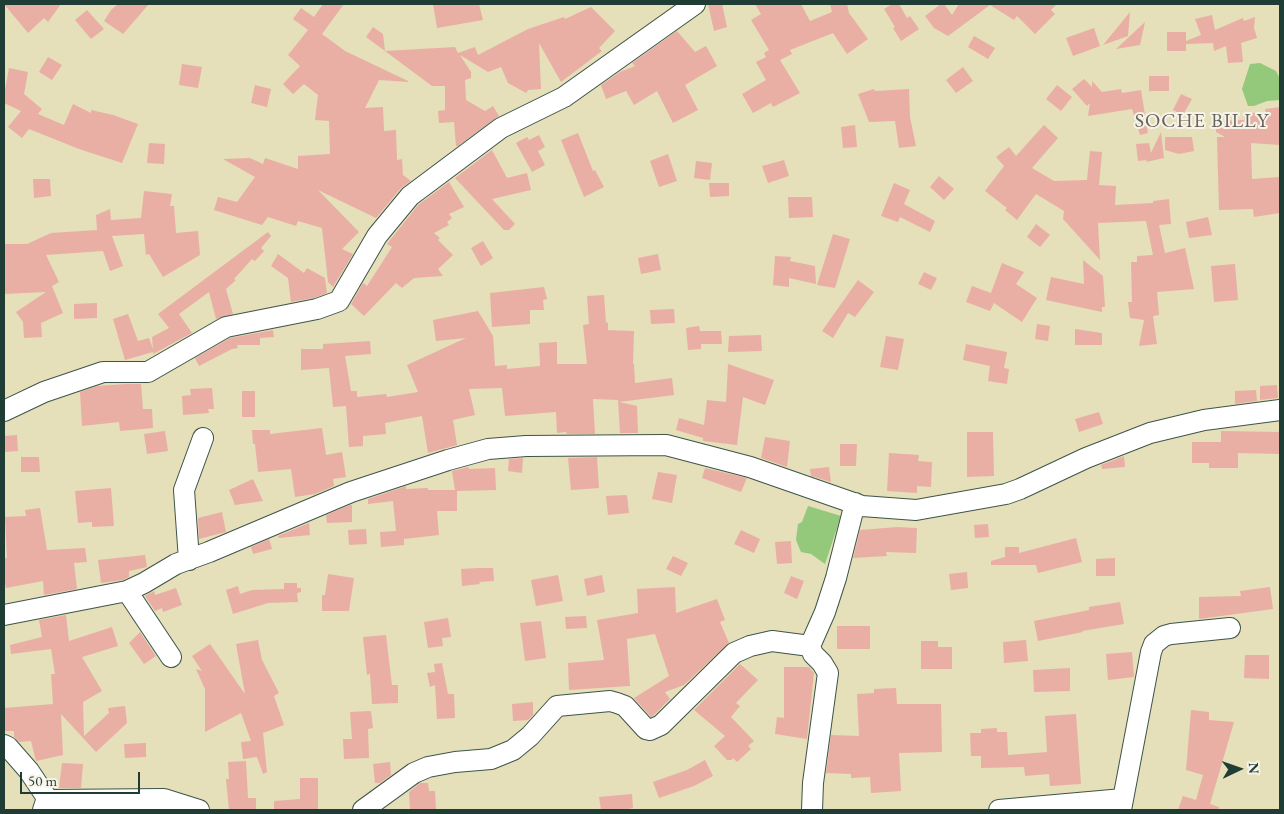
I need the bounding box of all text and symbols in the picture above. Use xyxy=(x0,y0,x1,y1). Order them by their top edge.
district label: SOCHE BILLY xyxy=(1133,110,1271,134)
north arrow xyxy=(1214,744,1264,794)
scale bar xyxy=(22,762,142,794)
text: N xyxy=(1245,762,1263,774)
text: 50 m xyxy=(28,771,57,790)

